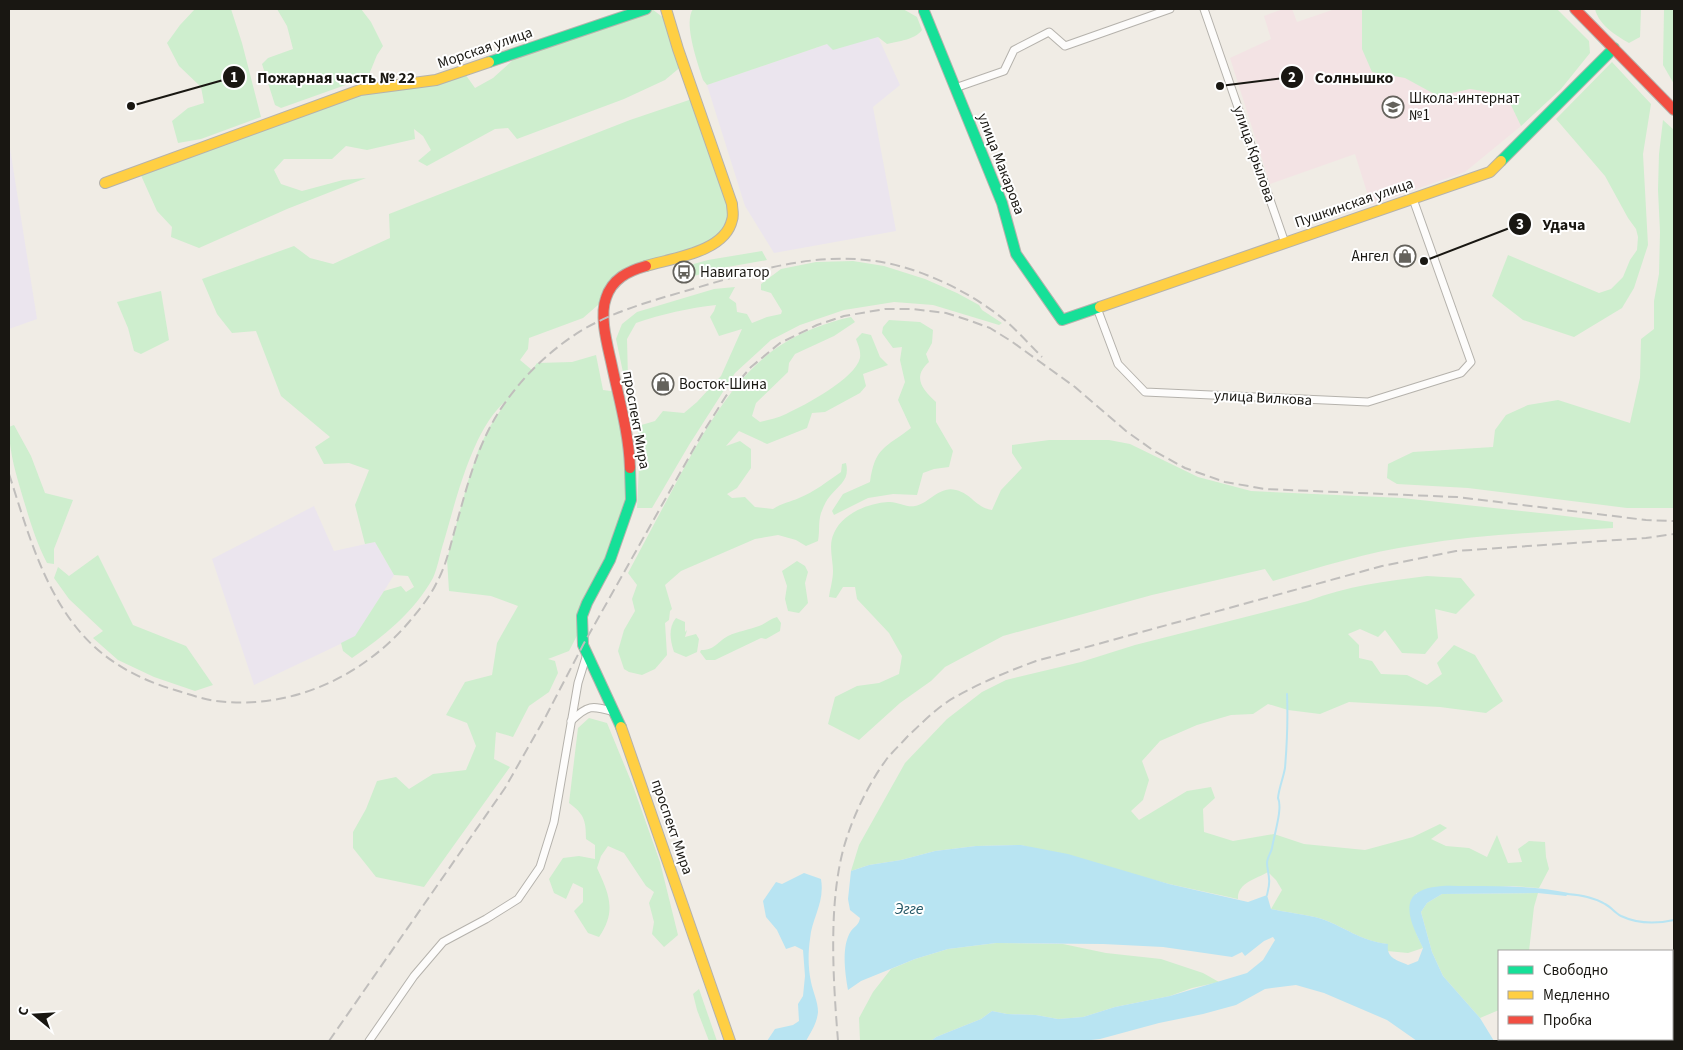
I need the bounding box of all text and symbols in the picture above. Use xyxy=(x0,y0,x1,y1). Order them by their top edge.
street label: Морская улица xyxy=(435,22,535,74)
callout: Пожарная часть № 22 xyxy=(222,62,425,93)
callout: Солнышко xyxy=(1280,62,1403,93)
text: 1 xyxy=(230,67,238,88)
text: Пожарная часть № 22 xyxy=(257,67,415,89)
text: 2 xyxy=(1288,67,1296,88)
text: Солнышко xyxy=(1315,67,1393,89)
place label: Школа-интернат №1 xyxy=(1409,88,1520,126)
school or university icon: Школа-интернат №1 xyxy=(1381,95,1405,119)
street label: улица Крылова xyxy=(1228,103,1280,205)
street label: улица Макарова xyxy=(972,110,1030,218)
street label: Пушкинская улица xyxy=(1292,173,1416,233)
callout: Удача xyxy=(1508,209,1596,240)
text: 3 xyxy=(1516,214,1524,235)
text: Удача xyxy=(1542,214,1586,236)
shop icon: Ангел xyxy=(1393,244,1417,268)
place label: Ангел xyxy=(1351,246,1389,267)
bus stop icon: Навигатор xyxy=(672,260,696,284)
place label: Навигатор xyxy=(700,262,770,283)
street label: проспект Мира xyxy=(617,369,655,471)
shop icon: Восток-Шина xyxy=(651,372,675,396)
place label: Восток-Шина xyxy=(679,374,767,395)
street label: улица Вилкова xyxy=(1213,385,1313,411)
street label: проспект Мира xyxy=(646,777,698,877)
water label: Эгге xyxy=(895,898,924,920)
legend xyxy=(1498,950,1673,1040)
text: Свободно xyxy=(1543,960,1608,981)
text: Медленно xyxy=(1543,985,1610,1006)
north arrow xyxy=(10,990,60,1040)
text: С xyxy=(13,1004,34,1018)
text: Пробка xyxy=(1543,1010,1592,1031)

